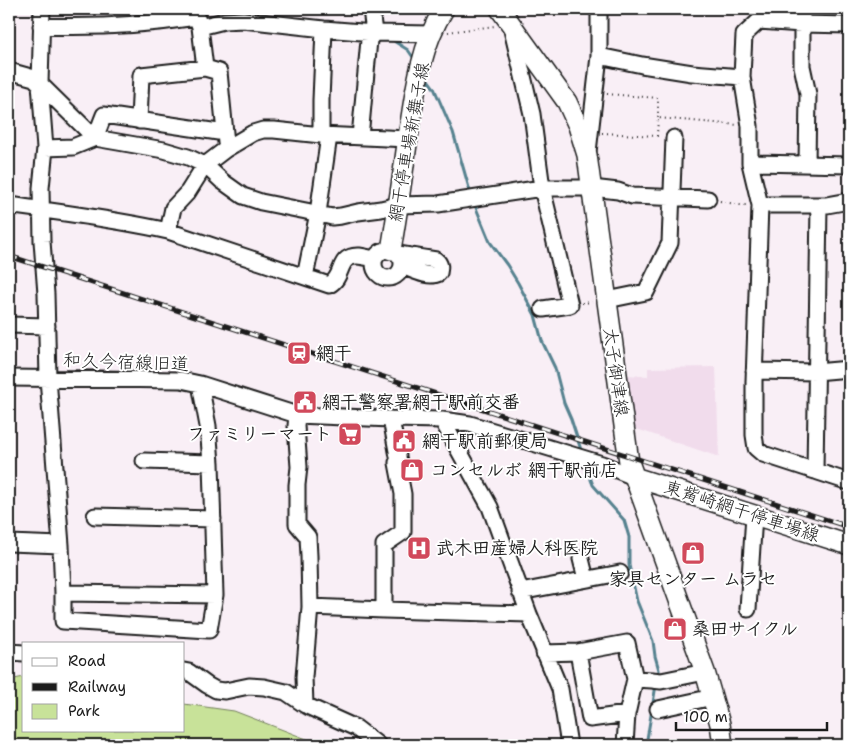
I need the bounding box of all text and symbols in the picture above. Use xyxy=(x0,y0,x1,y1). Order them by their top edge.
street label: 網干停車場新舞子線 xyxy=(383,60,435,224)
street label: 太子御津線 xyxy=(598,326,634,418)
station icon: 網干 xyxy=(286,340,312,366)
place label: 網干 xyxy=(316,341,352,365)
street label: 和久今宿線旧道 xyxy=(63,348,189,376)
public building icon: 網干警察署網干駅前交番 xyxy=(292,389,318,415)
place label: 網干警察署網干駅前交番 xyxy=(322,390,520,414)
supermarket icon: ファミリーマート xyxy=(337,421,363,447)
place label: ファミリーマート xyxy=(187,422,332,446)
public building icon: 網干駅前郵便局 xyxy=(391,428,417,454)
place label: 網干駅前郵便局 xyxy=(422,429,548,453)
shop icon: コンセルボ 網干駅前店 xyxy=(399,457,425,483)
place label: コンセルボ 網干駅前店 xyxy=(430,458,618,482)
street label: 東觜崎網干停車場線 xyxy=(661,475,823,547)
hospital icon: 武木田産婦人科医院 xyxy=(406,535,432,561)
place label: 武木田産婦人科医院 xyxy=(436,536,598,560)
shop icon: 家具センター ムラセ xyxy=(680,540,706,566)
place label: 家具センター ムラセ xyxy=(609,567,777,591)
shop icon: 桑田サイクル xyxy=(662,616,688,642)
place label: 桑田サイクル xyxy=(692,617,798,641)
legend xyxy=(22,642,185,732)
text: Road xyxy=(68,651,106,671)
text: Railway xyxy=(68,677,126,697)
scale bar xyxy=(676,699,827,731)
text: Park xyxy=(68,701,100,721)
text: 100 m xyxy=(683,707,728,727)

